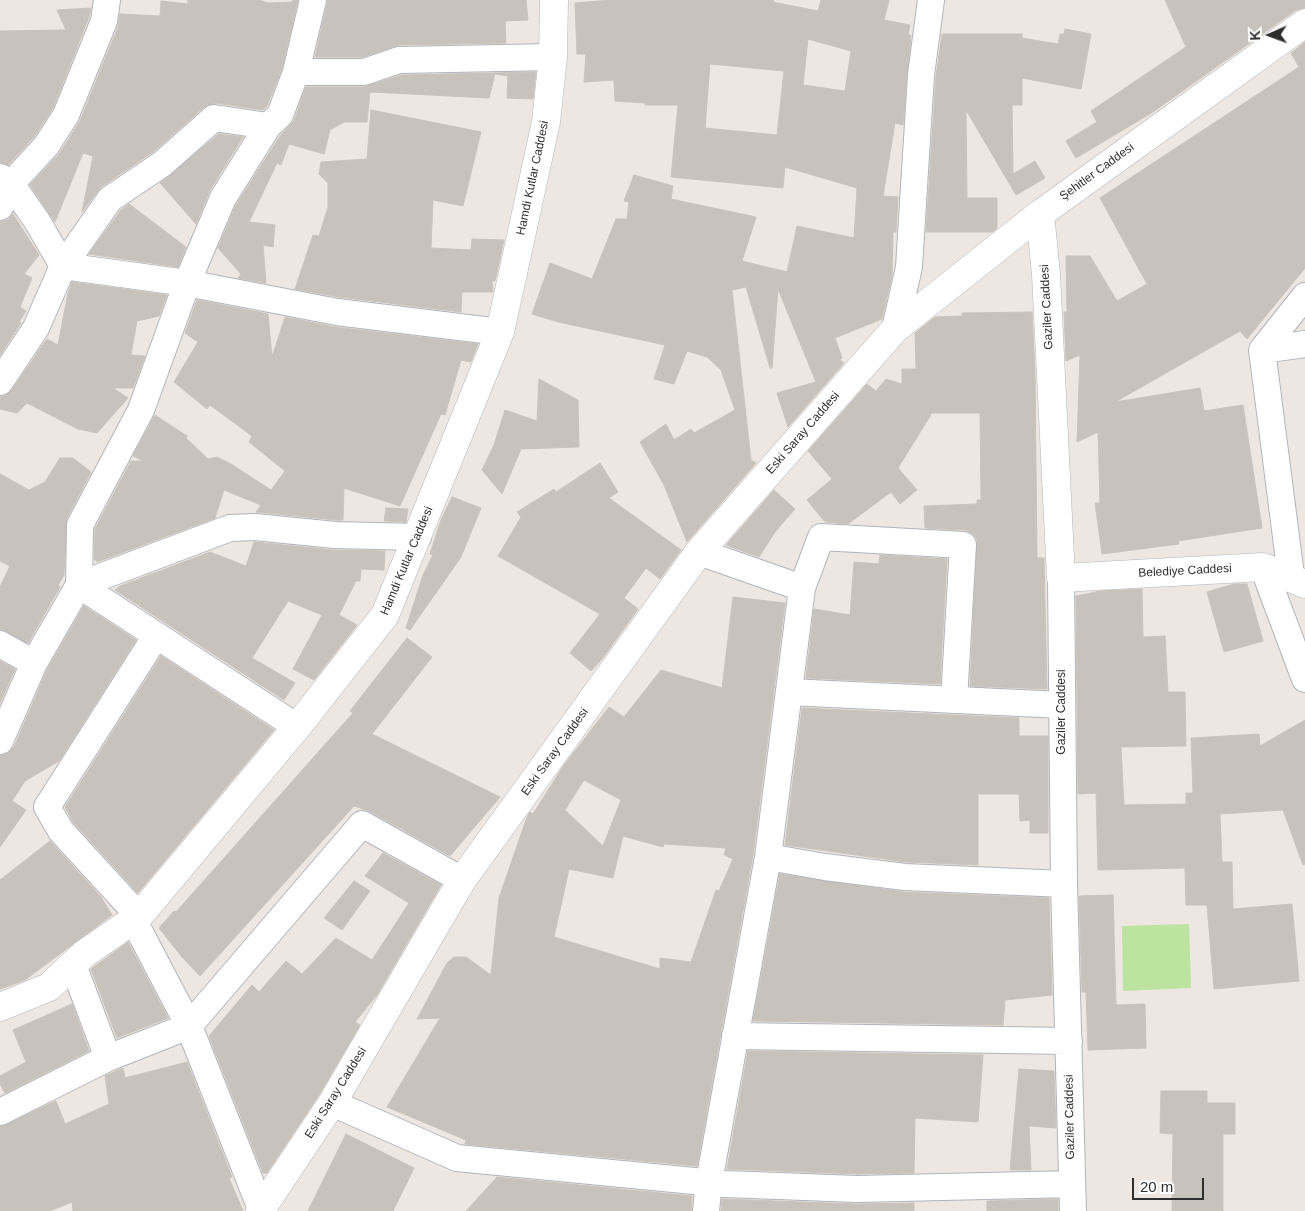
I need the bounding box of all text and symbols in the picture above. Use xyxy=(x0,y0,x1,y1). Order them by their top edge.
north arrow xyxy=(1245,10,1295,60)
text: K xyxy=(1247,30,1263,41)
street label: Hamdi Kutlar Caddesi xyxy=(514,119,552,237)
street label: Şehitler Caddesi xyxy=(1057,140,1137,204)
street label: Gaziler Caddesi xyxy=(1038,264,1056,350)
street label: Eski Saray Caddesi xyxy=(763,389,843,477)
street label: Hamdi Kutlar Caddesi xyxy=(378,504,436,618)
street label: Belediye Caddesi xyxy=(1138,561,1232,581)
street label: Gaziler Caddesi xyxy=(1055,669,1069,755)
street label: Eski Saray Caddesi xyxy=(518,705,592,799)
street label: Eski Saray Caddesi xyxy=(302,1045,370,1141)
street label: Gaziler Caddesi xyxy=(1062,1074,1078,1160)
scale bar xyxy=(1135,1168,1208,1200)
text: 20 m xyxy=(1140,1178,1173,1195)

